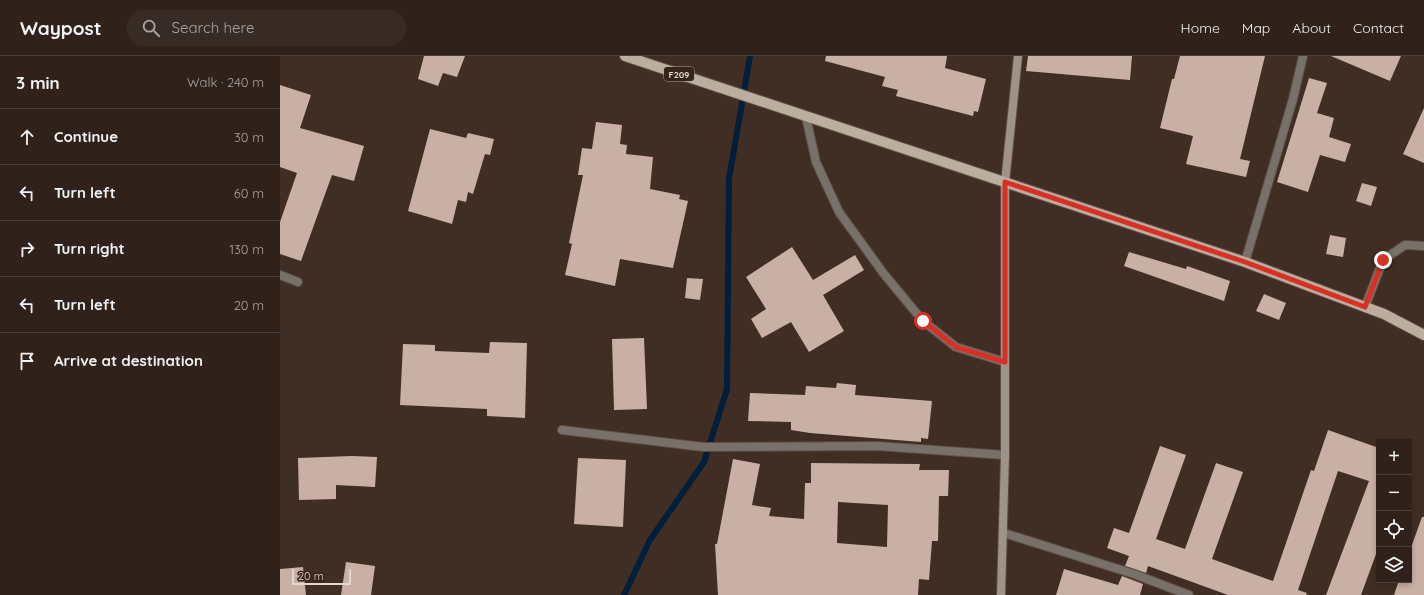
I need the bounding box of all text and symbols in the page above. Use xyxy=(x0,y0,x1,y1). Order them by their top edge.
search box xyxy=(126,10,406,46)
text: Waypost xyxy=(20,16,102,40)
icon: search xyxy=(140,17,162,39)
text: Search here xyxy=(172,18,254,37)
text: Home xyxy=(1181,19,1220,37)
text: Map xyxy=(1242,19,1270,37)
text: About xyxy=(1292,19,1331,37)
text: Contact xyxy=(1353,19,1404,37)
road number: F209 xyxy=(664,67,694,81)
text: 3 min xyxy=(16,72,60,93)
text: Walk · 240 m xyxy=(187,74,264,90)
icon: ahead xyxy=(16,126,38,148)
text: Continue xyxy=(54,127,118,146)
text: 30 m xyxy=(234,129,264,145)
icon: left xyxy=(16,182,38,204)
text: Turn left xyxy=(54,183,116,202)
text: 60 m xyxy=(234,185,264,201)
icon: right xyxy=(16,238,38,260)
text: Turn right xyxy=(54,239,125,258)
text: 130 m xyxy=(229,241,264,257)
route end xyxy=(1374,251,1392,269)
icon: left xyxy=(16,294,38,316)
text: Turn left xyxy=(54,295,116,314)
text: 20 m xyxy=(234,297,264,313)
route start xyxy=(914,312,932,330)
icon: arrive xyxy=(16,350,38,372)
text: Arrive at destination xyxy=(54,351,203,370)
map controls xyxy=(1376,439,1412,583)
button: + xyxy=(1376,439,1412,475)
button: − xyxy=(1376,475,1412,511)
button: locate xyxy=(1376,511,1412,547)
button: layers xyxy=(1376,547,1412,583)
scale bar xyxy=(292,567,351,586)
text: 20 m xyxy=(298,569,324,583)

